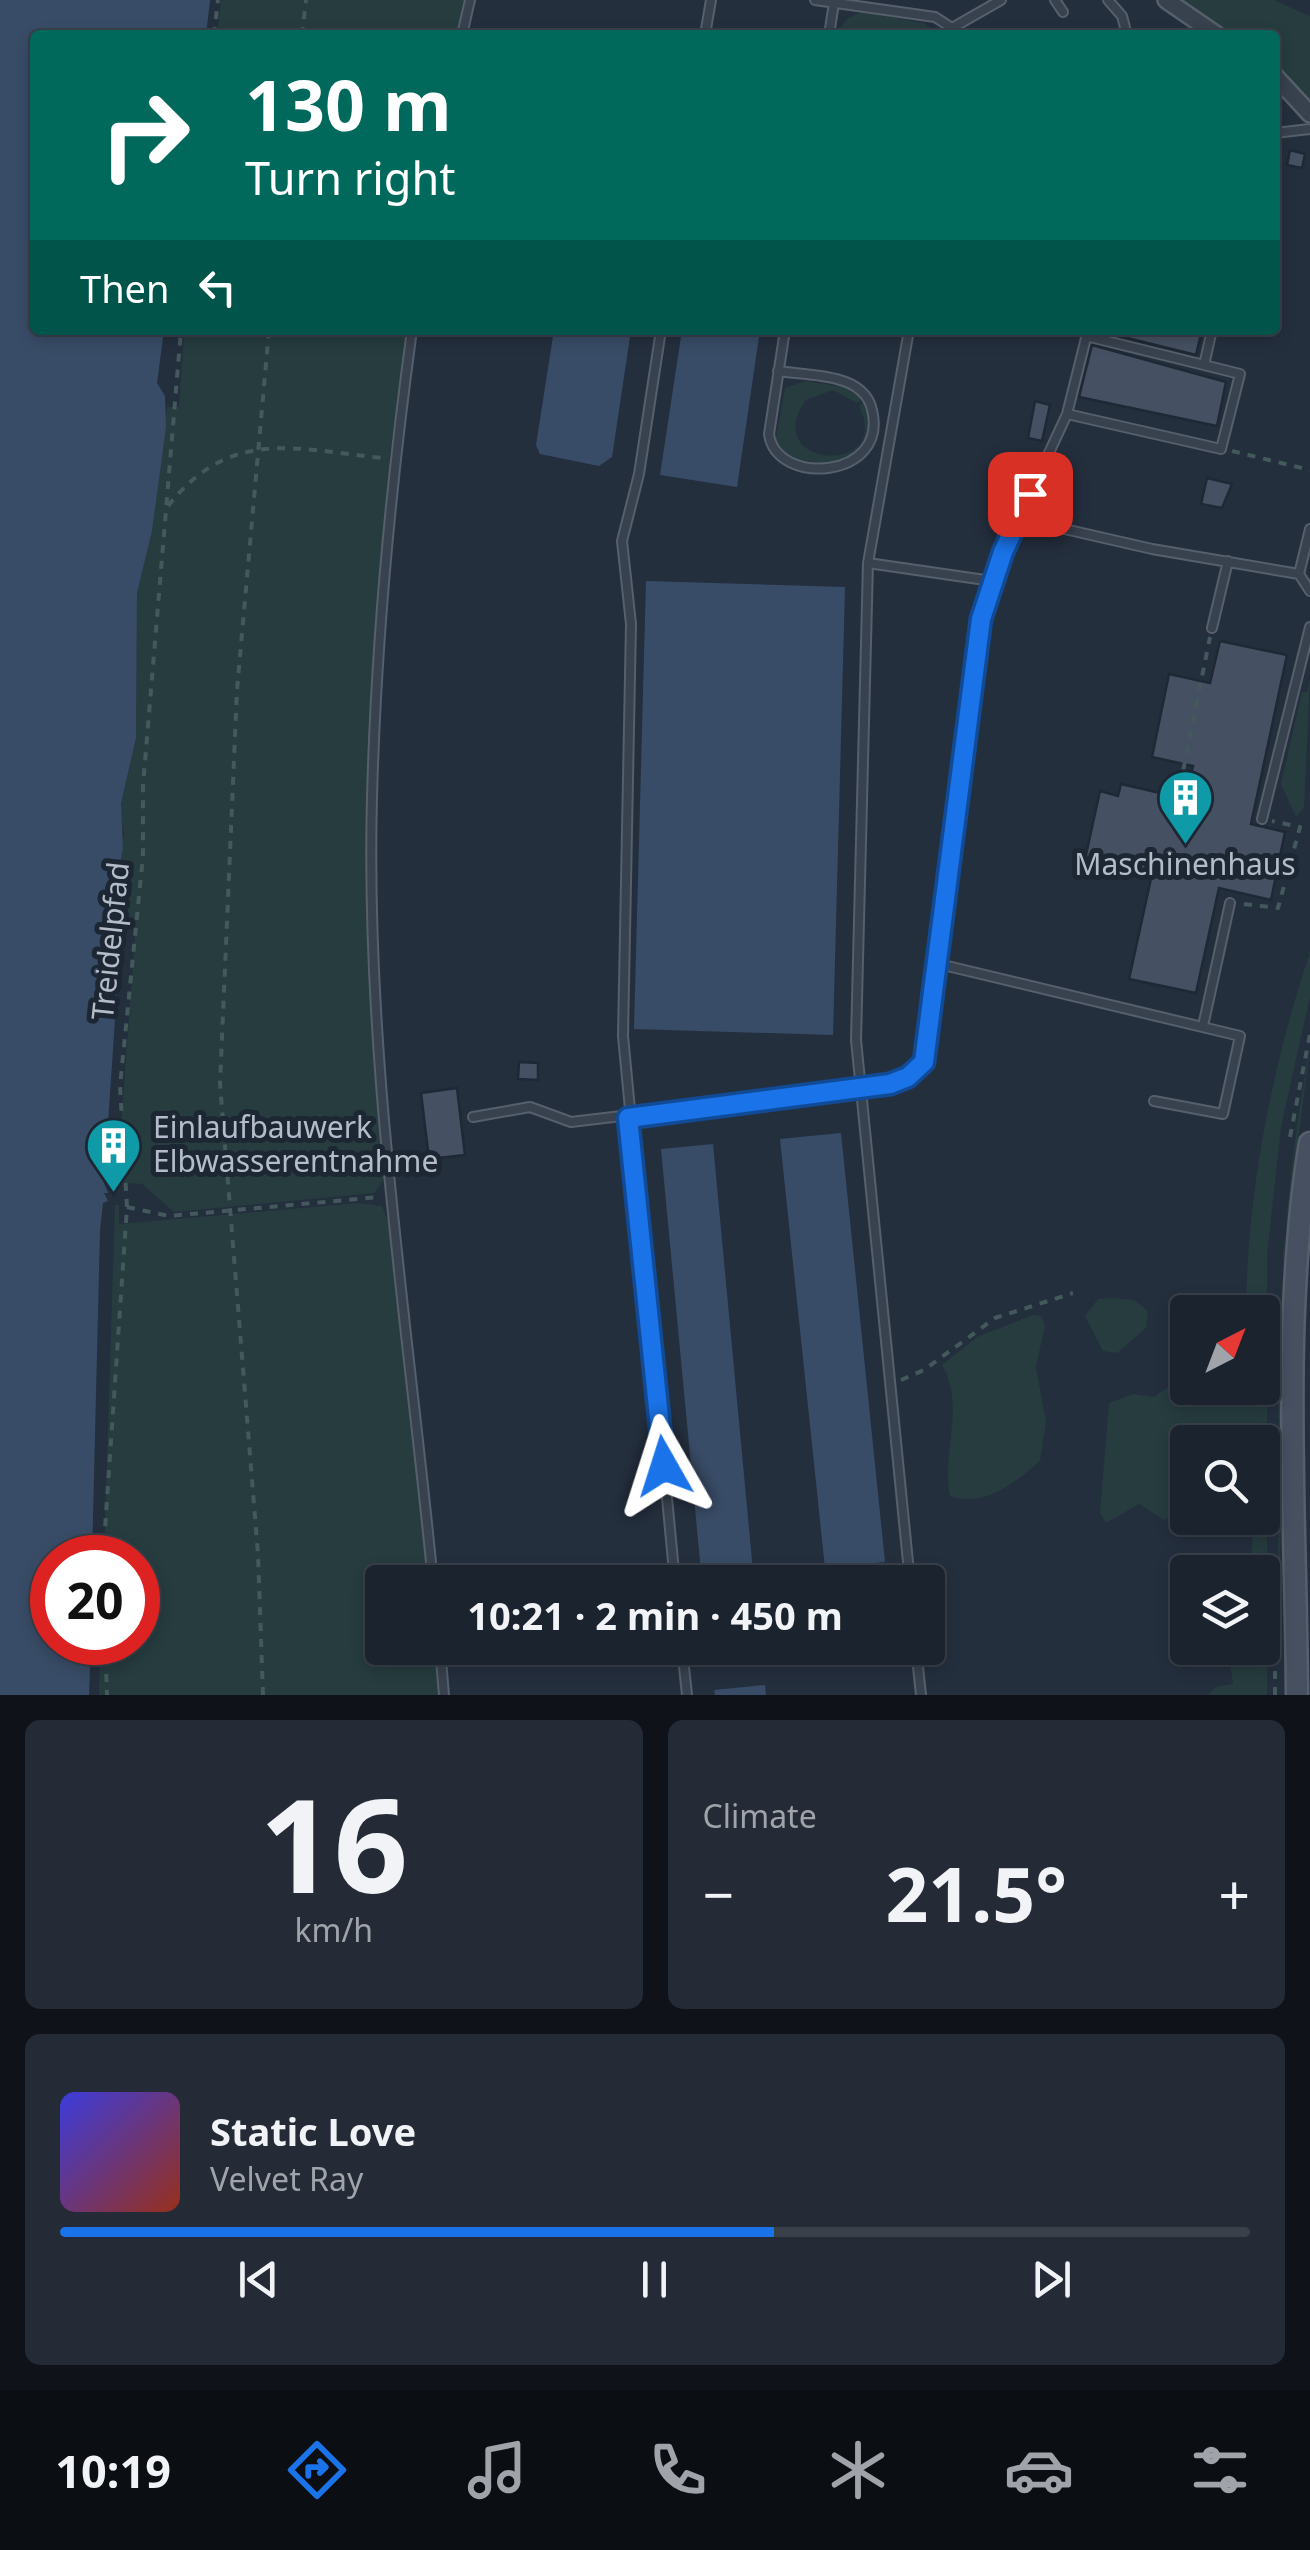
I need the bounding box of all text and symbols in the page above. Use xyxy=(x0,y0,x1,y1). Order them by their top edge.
text: 130 m xyxy=(245,56,452,152)
icon: right xyxy=(80,70,210,200)
text: Turn right xyxy=(245,147,456,208)
icon: left xyxy=(190,260,245,315)
text: Then xyxy=(80,262,170,314)
pin xyxy=(988,452,1073,537)
icon: arrive xyxy=(1003,467,1058,522)
building icon: Maschinenhaus xyxy=(1155,767,1215,846)
place label: Maschinenhaus xyxy=(1074,843,1296,884)
street label: Treidelpfad xyxy=(81,860,138,1022)
place label: Einlaufbauwerk Elbwasserentnahme xyxy=(153,1106,438,1181)
building icon: Einlaufbauwerk Elbwasserentnahme xyxy=(84,1115,144,1194)
north arrow xyxy=(1170,1295,1280,1405)
map controls xyxy=(1170,1295,1280,1665)
position arrow xyxy=(612,1414,716,1518)
button: search xyxy=(1170,1425,1280,1535)
speed limit sign: 20 xyxy=(30,1535,160,1665)
button: layers xyxy=(1170,1555,1280,1665)
text: 10:21 · 2 min · 450 m xyxy=(467,1589,843,1641)
text: 16 xyxy=(259,1754,408,1931)
text: Climate xyxy=(703,1794,817,1837)
text: 21.5° xyxy=(885,1842,1067,1944)
text: − xyxy=(703,1856,734,1931)
text: + xyxy=(1219,1856,1250,1931)
text: km/h xyxy=(294,1908,373,1951)
text: Static Love xyxy=(210,2105,416,2157)
text: Velvet Ray xyxy=(210,2157,363,2200)
icon: previous xyxy=(231,2252,286,2307)
icon: pause xyxy=(627,2252,682,2307)
icon: next xyxy=(1024,2252,1079,2307)
icon: directions xyxy=(282,2435,352,2505)
icon: music xyxy=(462,2435,532,2505)
icon: phone xyxy=(643,2435,713,2505)
icon: climate xyxy=(823,2435,893,2505)
icon: car xyxy=(1004,2435,1074,2505)
icon: filters xyxy=(1185,2435,1255,2505)
text: 10:19 xyxy=(55,2440,171,2501)

